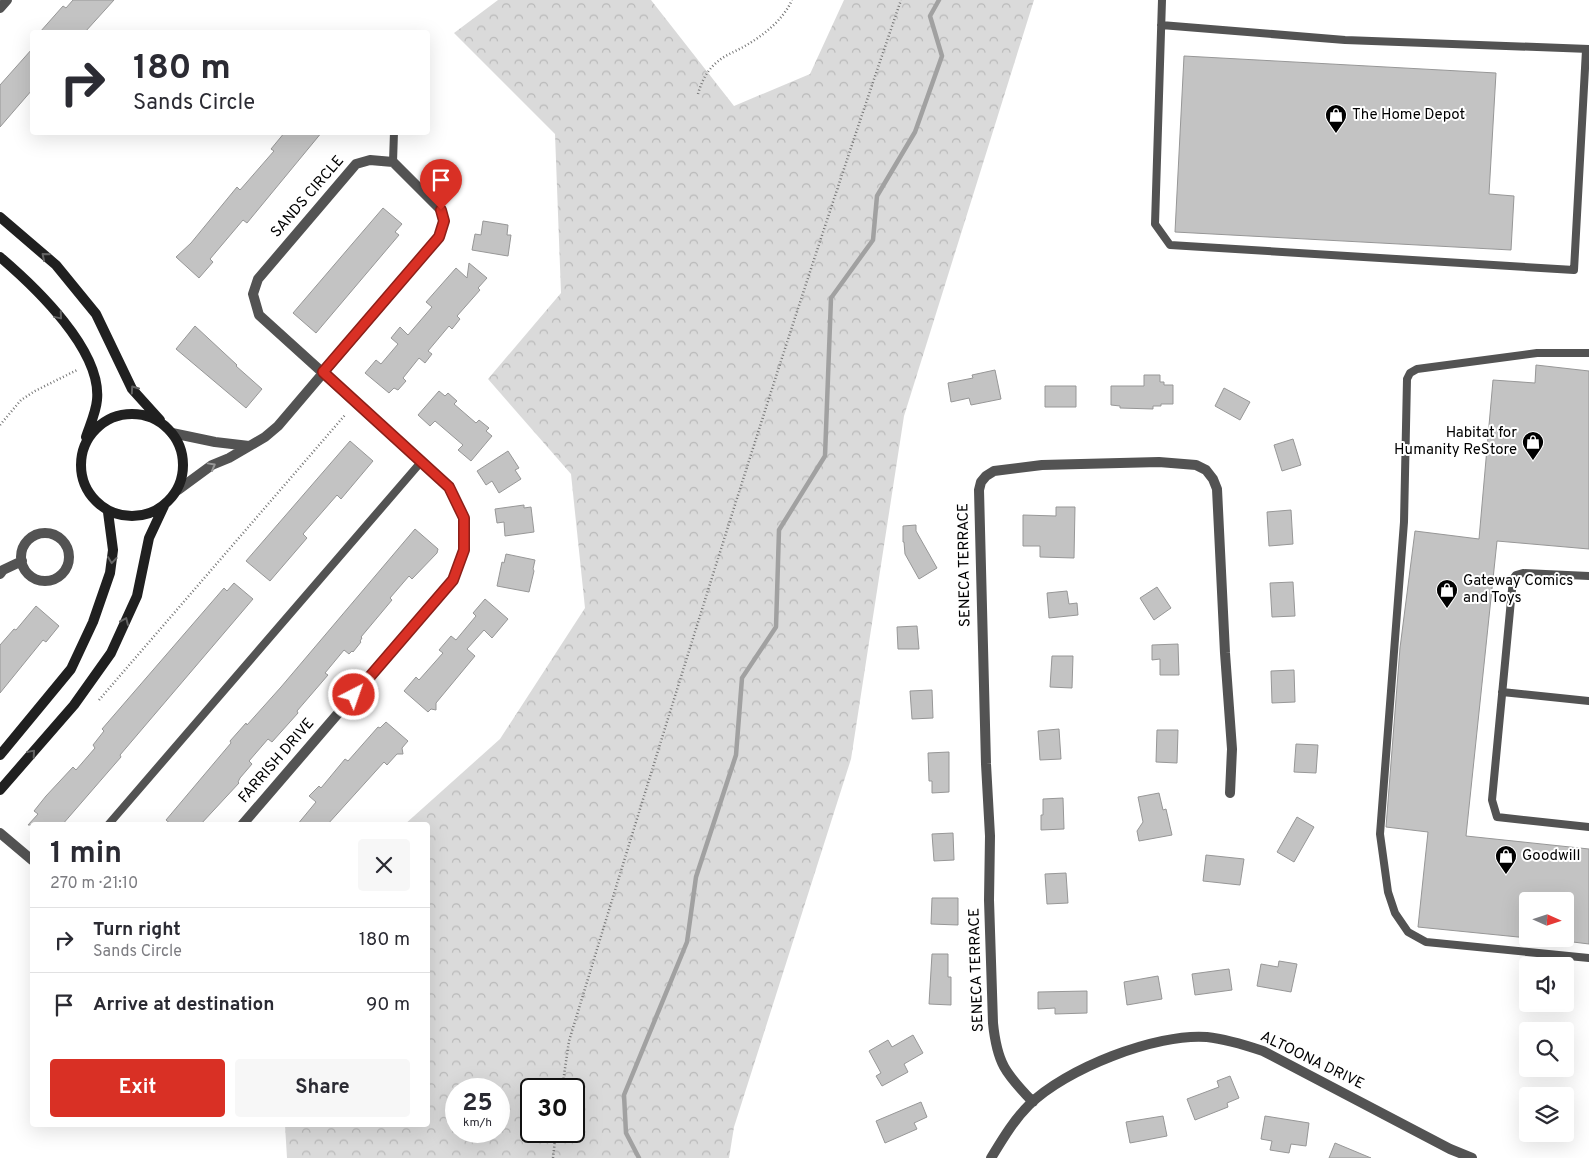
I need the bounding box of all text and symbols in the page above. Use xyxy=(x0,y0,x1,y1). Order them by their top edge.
text: 180 m xyxy=(133,47,231,91)
icon: right xyxy=(50,50,115,115)
text: Sands Circle xyxy=(133,90,255,117)
shop icon: The Home Depot xyxy=(1324,103,1348,134)
place label: The Home Depot xyxy=(1352,106,1465,125)
street label: SANDS CIRCLE xyxy=(267,152,349,242)
pin xyxy=(420,159,462,210)
icon: arrive xyxy=(427,166,455,194)
one-way arrow xyxy=(42,253,51,261)
one-way arrow xyxy=(54,310,62,319)
one-way arrow xyxy=(131,386,140,395)
place label: Habitat for Humanity ReStore xyxy=(1394,424,1517,460)
shop icon: Habitat for Humanity ReStore xyxy=(1521,430,1545,461)
one-way arrow xyxy=(207,462,216,472)
street label: SENECA TERRACE xyxy=(954,503,976,627)
one-way arrow xyxy=(107,556,118,564)
place label: Gateway Comics and Toys xyxy=(1463,572,1573,608)
shop icon: Gateway Comics and Toys xyxy=(1435,578,1459,609)
one-way arrow xyxy=(119,617,130,626)
position arrow xyxy=(327,668,379,720)
street label: FARRISH DRIVE xyxy=(235,715,319,807)
one-way arrow xyxy=(26,750,35,759)
text: 1 min xyxy=(50,836,122,873)
button: close xyxy=(358,839,410,891)
shop icon: Goodwill xyxy=(1494,844,1518,875)
place label: Goodwill xyxy=(1522,847,1580,866)
text: 270 m · 21:10 xyxy=(50,874,138,894)
north arrow xyxy=(1519,892,1574,948)
map controls xyxy=(1519,892,1574,1142)
street label: SENECA TERRACE xyxy=(965,908,989,1032)
text: Turn right xyxy=(93,918,181,942)
icon: right xyxy=(50,926,78,954)
text: 180 m xyxy=(359,928,410,952)
text: Sands Circle xyxy=(93,942,182,962)
button: sound xyxy=(1519,957,1574,1012)
icon: arrive xyxy=(50,991,78,1019)
text: Arrive at destination xyxy=(93,993,274,1017)
text: 90 m xyxy=(366,993,410,1017)
button: search xyxy=(1519,1022,1574,1077)
street label: ALTOONA DRIVE xyxy=(1257,1028,1367,1094)
button: Exit xyxy=(50,1059,225,1117)
button: Share xyxy=(235,1059,410,1117)
speed limit sign: 30 xyxy=(520,1078,585,1143)
button: layers xyxy=(1519,1087,1574,1142)
text: 25 xyxy=(462,1088,493,1120)
text: km/h xyxy=(463,1115,492,1131)

